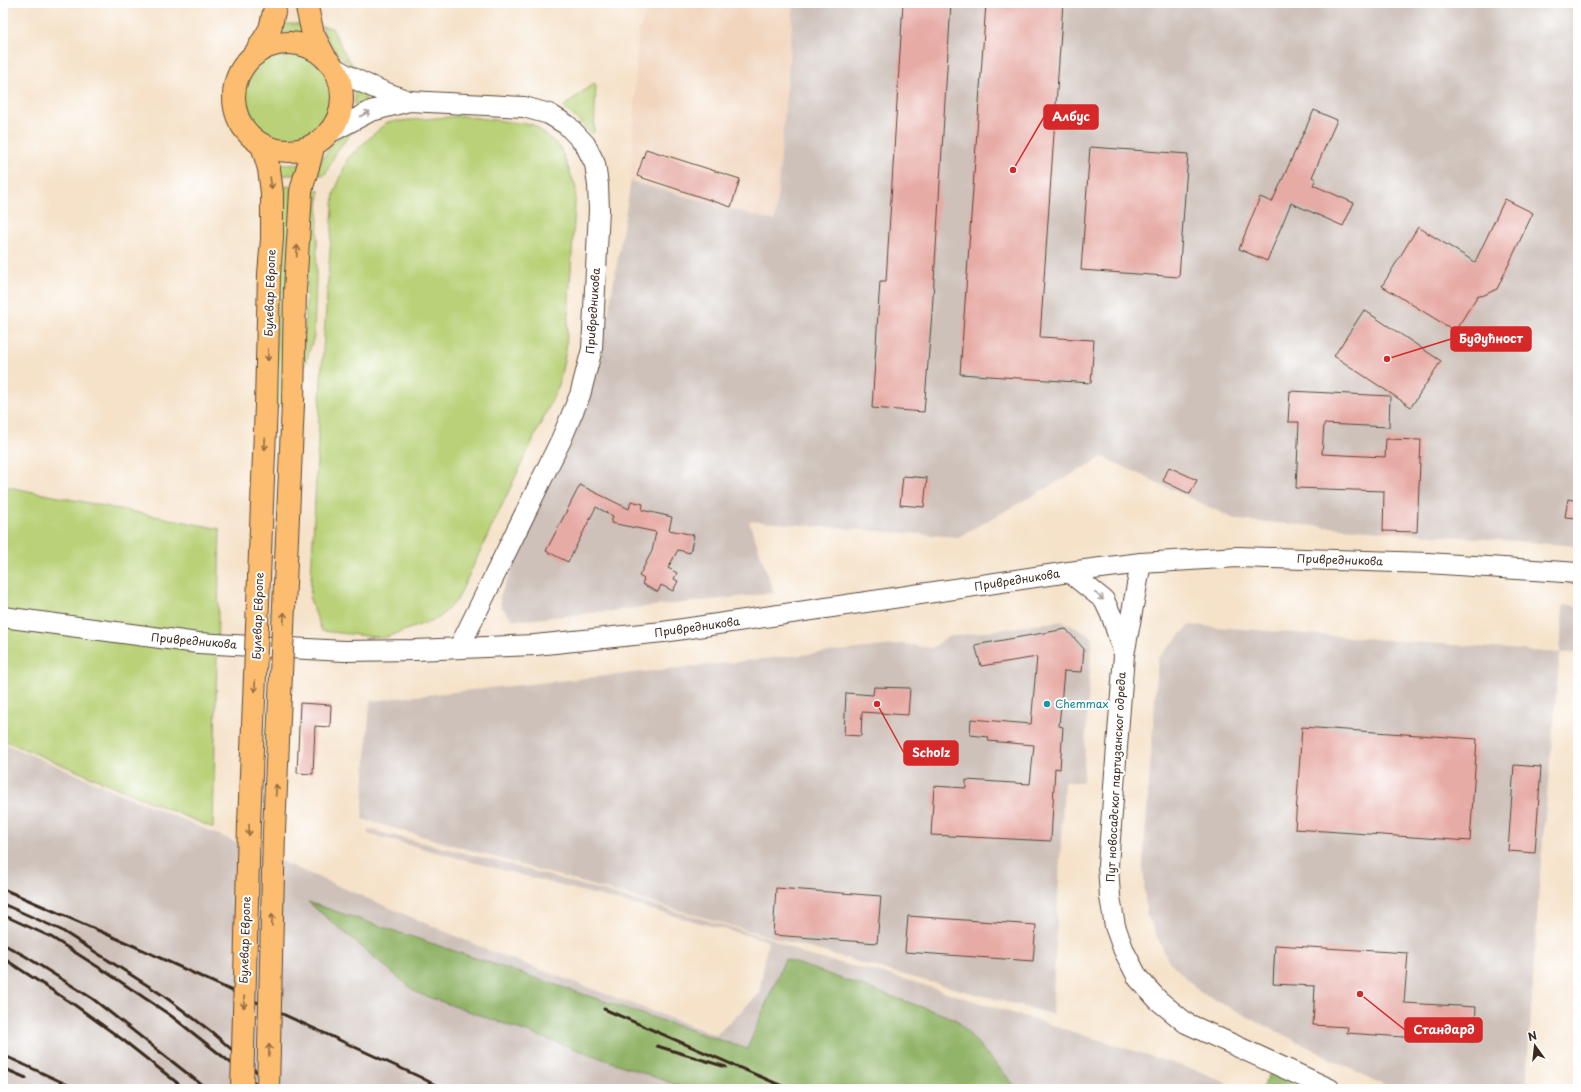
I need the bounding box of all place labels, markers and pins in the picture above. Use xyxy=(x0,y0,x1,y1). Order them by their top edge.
callout: Албус xyxy=(1044,105,1098,129)
callout: Будућност xyxy=(1451,327,1531,351)
place label: Chemmax xyxy=(1055,695,1109,712)
marker: Chemmax xyxy=(1042,699,1052,709)
callout: Scholz xyxy=(904,741,958,765)
callout: Стандард xyxy=(1405,1018,1482,1042)

